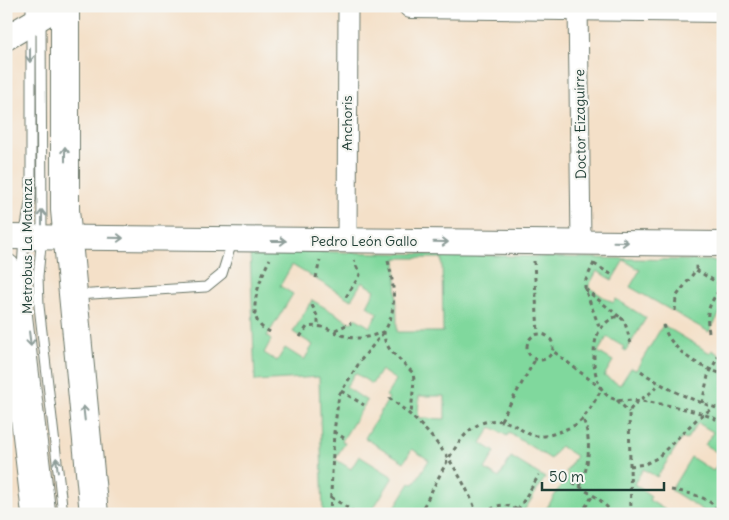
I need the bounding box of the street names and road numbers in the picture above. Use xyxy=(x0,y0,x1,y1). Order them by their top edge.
street label: Doctor Eizaguirre xyxy=(570,69,590,179)
street label: Anchoris xyxy=(338,95,356,151)
street label: Metrobus La Matanza xyxy=(18,178,36,314)
street label: Pedro León Gallo xyxy=(311,232,417,250)

